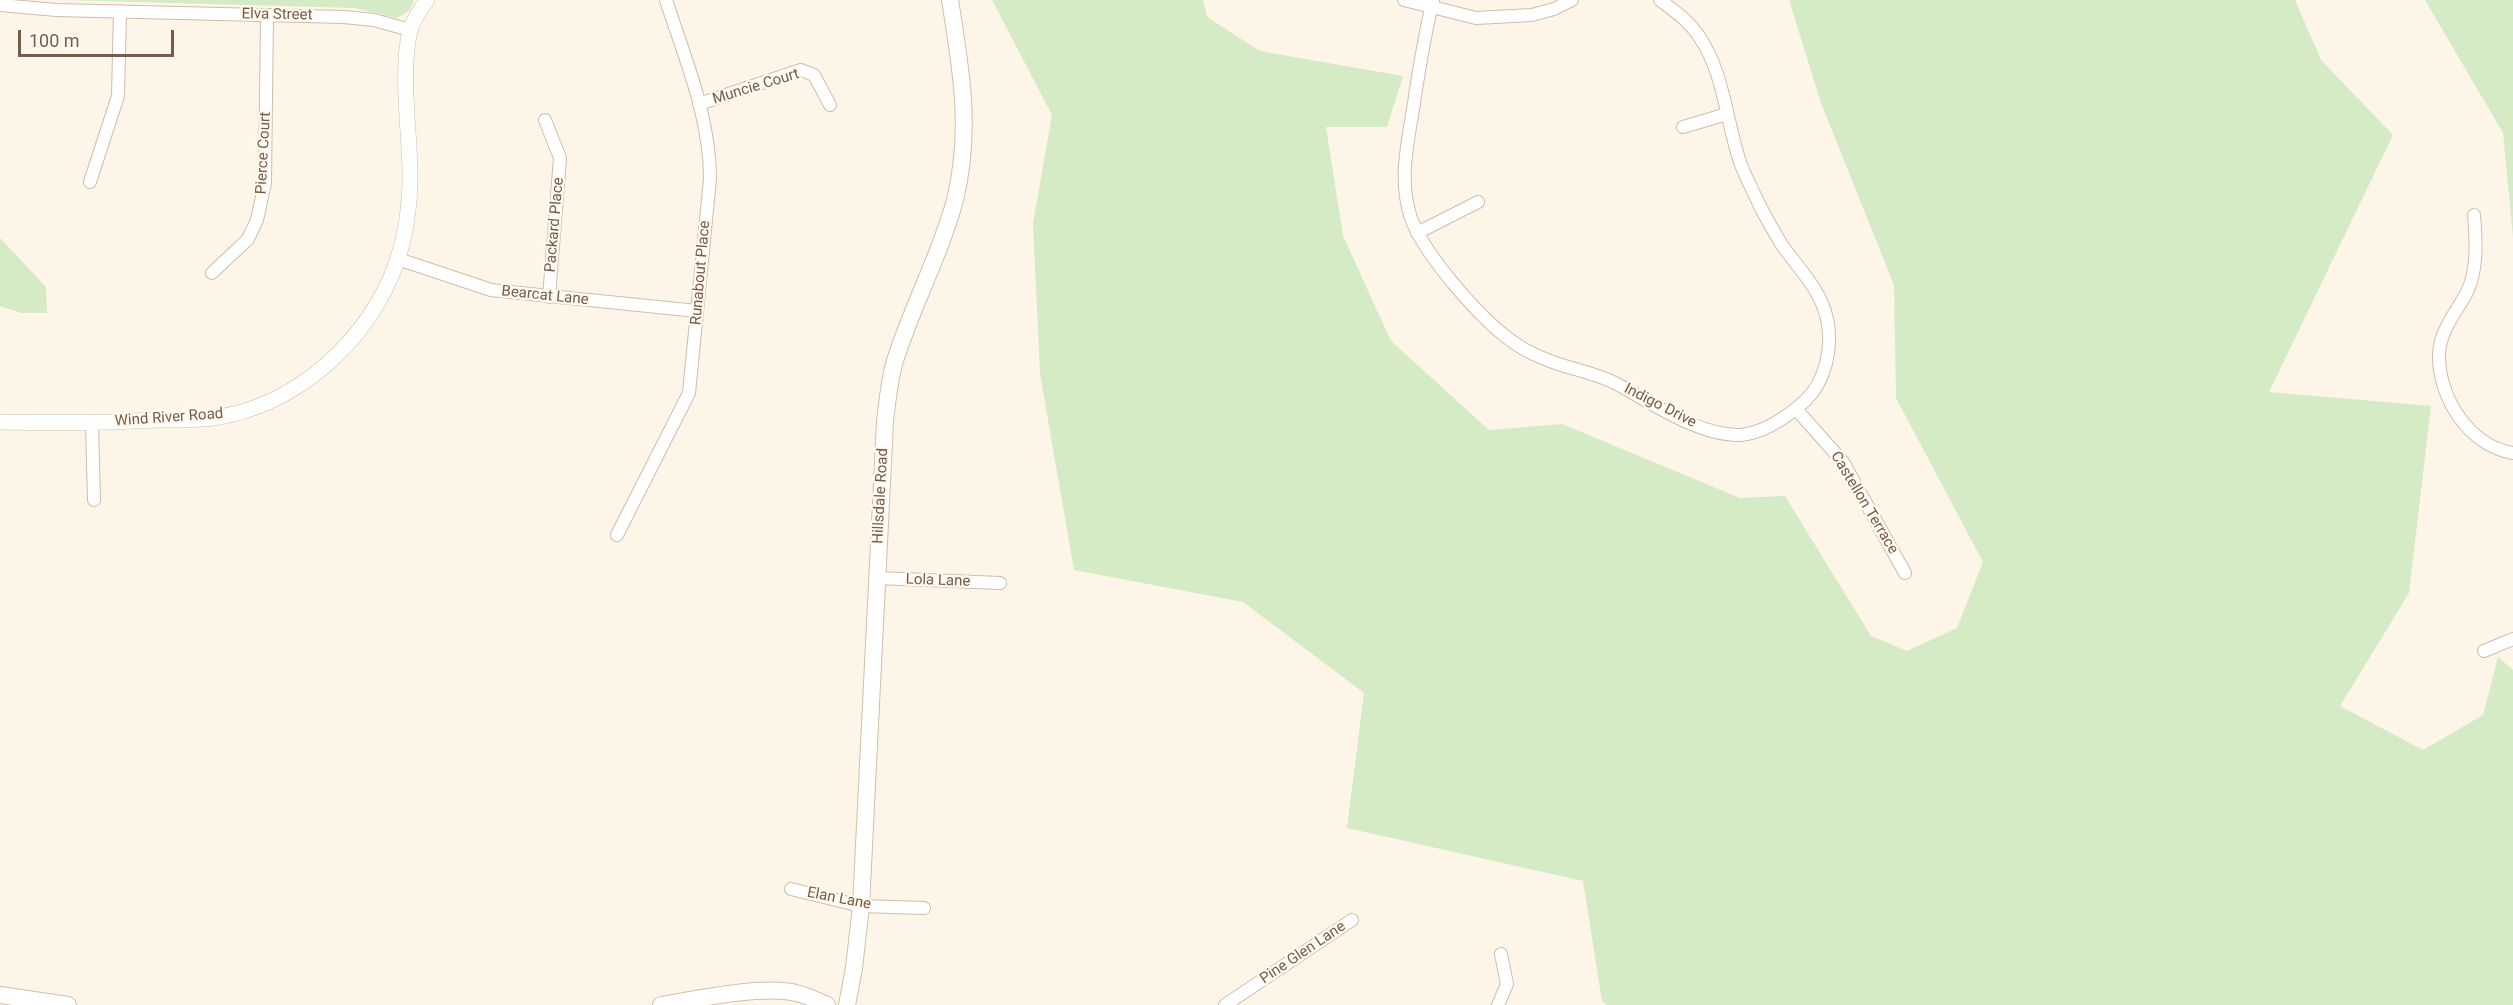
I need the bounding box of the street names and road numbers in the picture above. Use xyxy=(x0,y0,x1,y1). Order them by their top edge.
street label: Elva Street xyxy=(241,5,313,25)
street label: Muncie Court xyxy=(710,65,802,109)
street label: Pierce Court xyxy=(253,111,275,195)
street label: Packard Place xyxy=(542,177,568,273)
street label: Runabout Place xyxy=(687,220,715,326)
street label: Bearcat Lane xyxy=(501,282,589,310)
street label: Indigo Drive xyxy=(1621,380,1699,432)
street label: Wind River Road xyxy=(114,405,224,431)
street label: Hillsdale Road xyxy=(870,448,892,544)
street label: Castellon Terrace xyxy=(1826,448,1902,558)
street label: Lola Lane xyxy=(905,571,971,591)
street label: Elan Lane xyxy=(805,884,873,914)
street label: Pine Glen Lane xyxy=(1257,918,1349,988)

